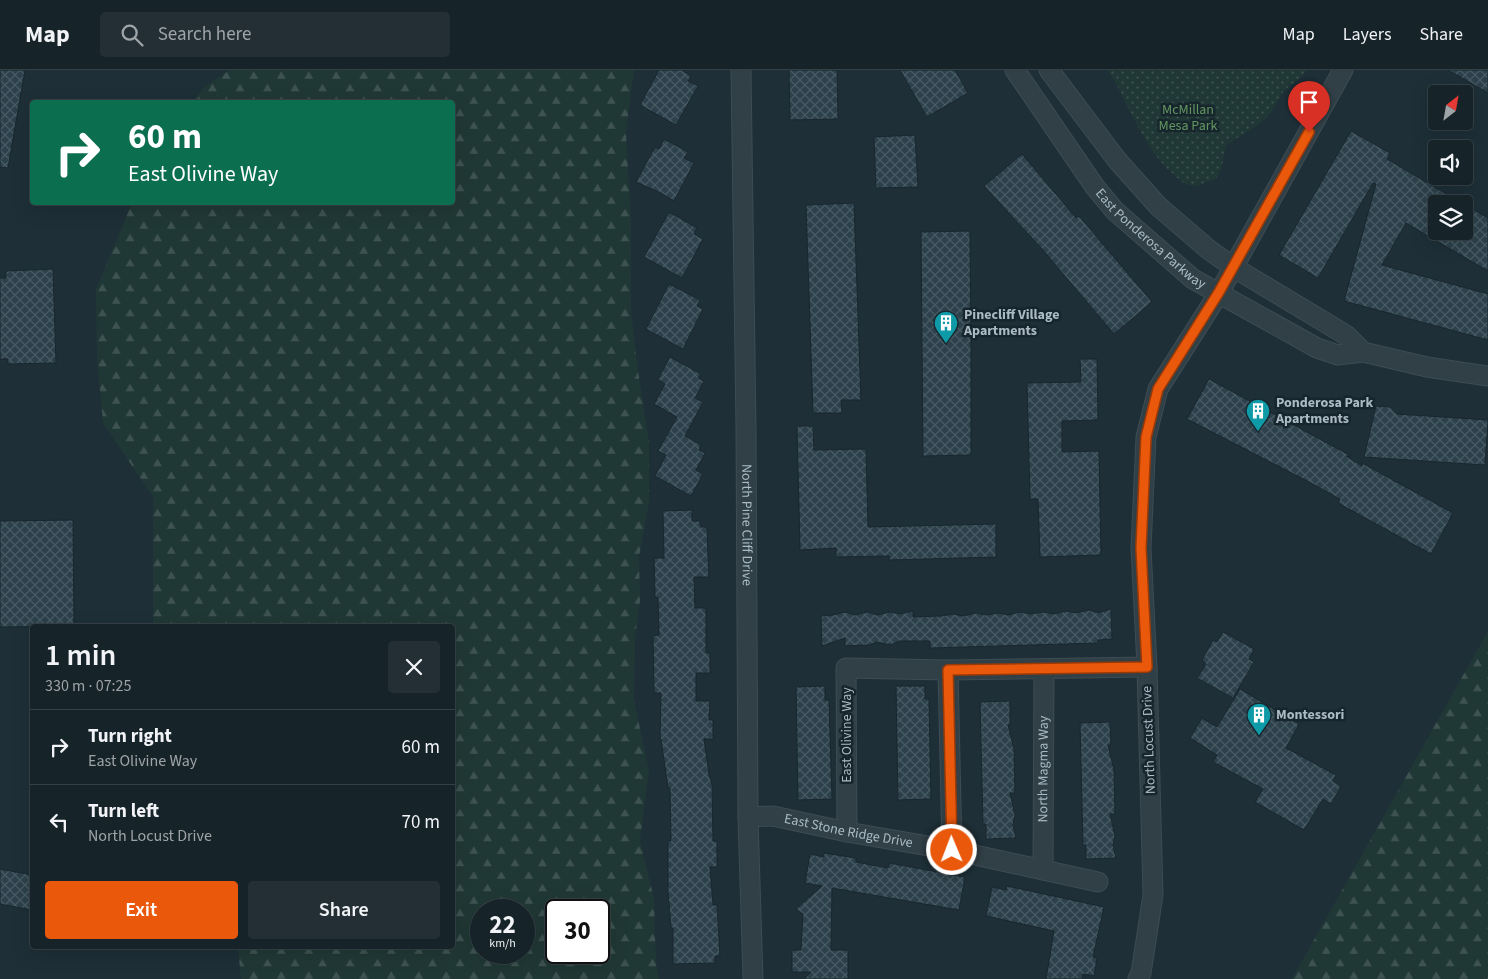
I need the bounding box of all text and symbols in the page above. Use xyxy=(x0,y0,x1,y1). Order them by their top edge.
search box xyxy=(100,12,450,57)
text: Map xyxy=(25,17,70,52)
icon: search xyxy=(118,21,146,49)
text: Search here xyxy=(158,21,251,48)
text: Map xyxy=(1283,22,1315,47)
text: Layers xyxy=(1343,22,1392,47)
text: Share xyxy=(1420,22,1463,47)
pin xyxy=(1288,81,1330,132)
north arrow xyxy=(1428,85,1472,130)
map controls xyxy=(1428,85,1473,240)
icon: arrive xyxy=(1295,88,1323,116)
park label: McMillan Mesa Park xyxy=(1158,100,1218,136)
text: 60 m xyxy=(128,112,202,162)
icon: right xyxy=(45,120,110,185)
button: sound xyxy=(1428,140,1473,185)
text: East Olivine Way xyxy=(128,158,278,190)
street label: East Ponderosa Parkway xyxy=(1090,184,1210,294)
button: layers xyxy=(1428,195,1473,240)
place label: Pinecliff Village Apartments xyxy=(963,305,1059,341)
building icon: Pinecliff Village Apartments xyxy=(933,310,959,344)
place label: Ponderosa Park Apartments xyxy=(1275,393,1373,429)
building icon: Ponderosa Park Apartments xyxy=(1245,398,1271,432)
street label: North Pine Cliff Drive xyxy=(736,464,757,586)
text: 1 min xyxy=(45,634,116,677)
button: close xyxy=(388,641,440,693)
text: 330 m · 07:25 xyxy=(45,675,132,697)
street label: North Locust Drive xyxy=(1137,685,1161,794)
street label: East Olivine Way xyxy=(837,687,857,783)
building icon: Montessori xyxy=(1246,702,1272,736)
place label: Montessori xyxy=(1276,705,1345,725)
street label: North Magma Way xyxy=(1033,715,1054,822)
text: Turn right xyxy=(88,723,172,750)
icon: right xyxy=(45,733,73,761)
text: 60 m xyxy=(402,734,440,761)
text: East Olivine Way xyxy=(88,750,197,772)
text: Turn left xyxy=(88,798,159,825)
icon: left xyxy=(45,808,73,836)
text: 70 m xyxy=(402,809,440,836)
street label: East Stone Ridge Drive xyxy=(782,809,914,853)
position arrow xyxy=(925,823,977,875)
text: North Locust Drive xyxy=(88,825,212,847)
button: Exit xyxy=(45,881,238,939)
button: Share xyxy=(248,881,440,939)
speed limit sign: 30 xyxy=(545,899,610,964)
text: 22 xyxy=(489,907,516,943)
text: km/h xyxy=(489,935,516,952)

